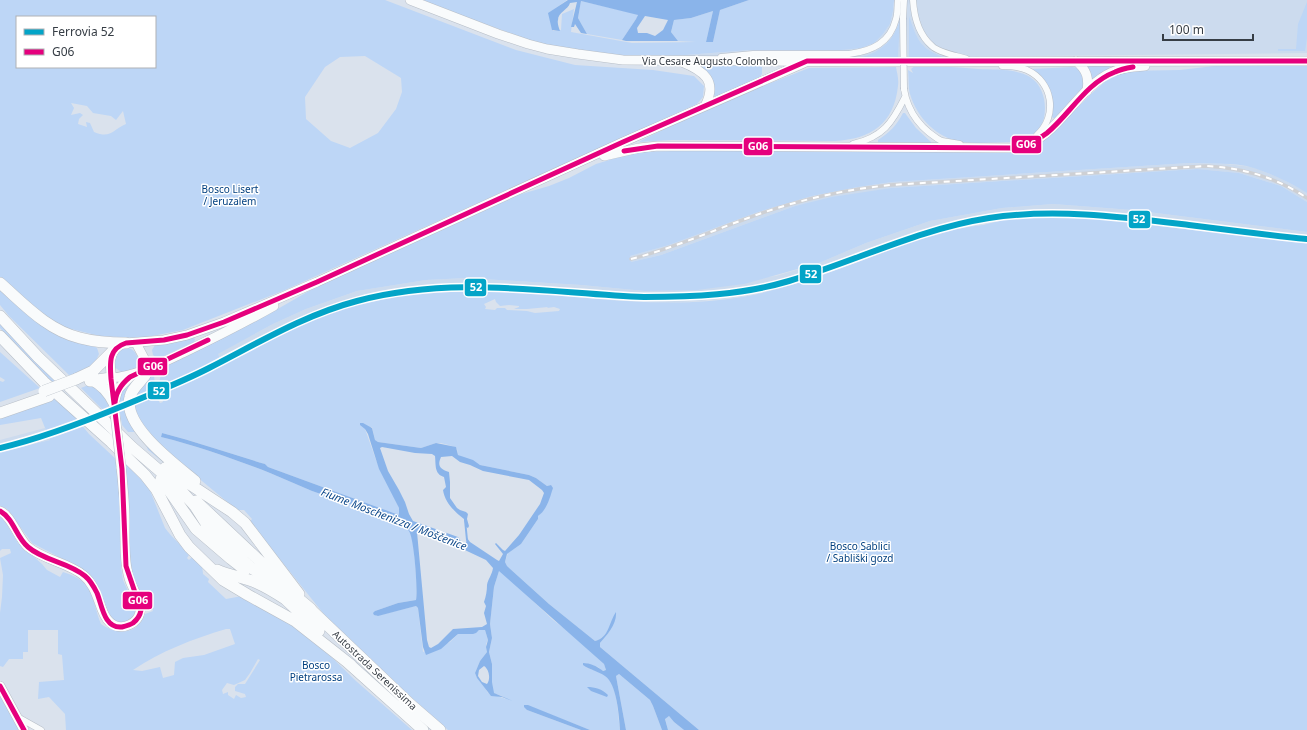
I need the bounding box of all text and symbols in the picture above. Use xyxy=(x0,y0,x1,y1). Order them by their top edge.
legend xyxy=(16,16,156,68)
scale bar xyxy=(1163,16,1253,42)
text: 100 m xyxy=(1169,21,1204,38)
text: Ferrovia 52 xyxy=(52,23,115,40)
text: G06 xyxy=(52,43,75,60)
street label: Via Cesare Augusto Colombo xyxy=(642,54,778,68)
line badge: G06 xyxy=(1011,135,1042,154)
text: G06 xyxy=(1016,136,1036,151)
line badge: G06 xyxy=(743,137,773,156)
text: G06 xyxy=(748,138,768,153)
park label: Bosco Lisert / Jeruzalem xyxy=(202,182,259,208)
line badge: 52 xyxy=(1128,210,1151,229)
text: 52 xyxy=(1133,211,1145,226)
line badge: 52 xyxy=(799,264,822,284)
text: 52 xyxy=(805,266,817,281)
line badge: 52 xyxy=(464,278,487,297)
text: 52 xyxy=(470,279,482,294)
line badge: G06 xyxy=(137,357,168,376)
text: G06 xyxy=(143,358,163,373)
line badge: 52 xyxy=(147,381,170,400)
text: 52 xyxy=(153,383,165,398)
water label: Fiume Moschenizza / Moščenice xyxy=(319,484,470,553)
park label: Bosco Sablici / Sabliški gozd xyxy=(827,539,894,565)
line badge: G06 xyxy=(122,591,153,610)
text: G06 xyxy=(128,592,148,607)
street label: Autostrada Serenissima xyxy=(330,627,420,713)
park label: Bosco Pietrarossa xyxy=(290,658,342,684)

